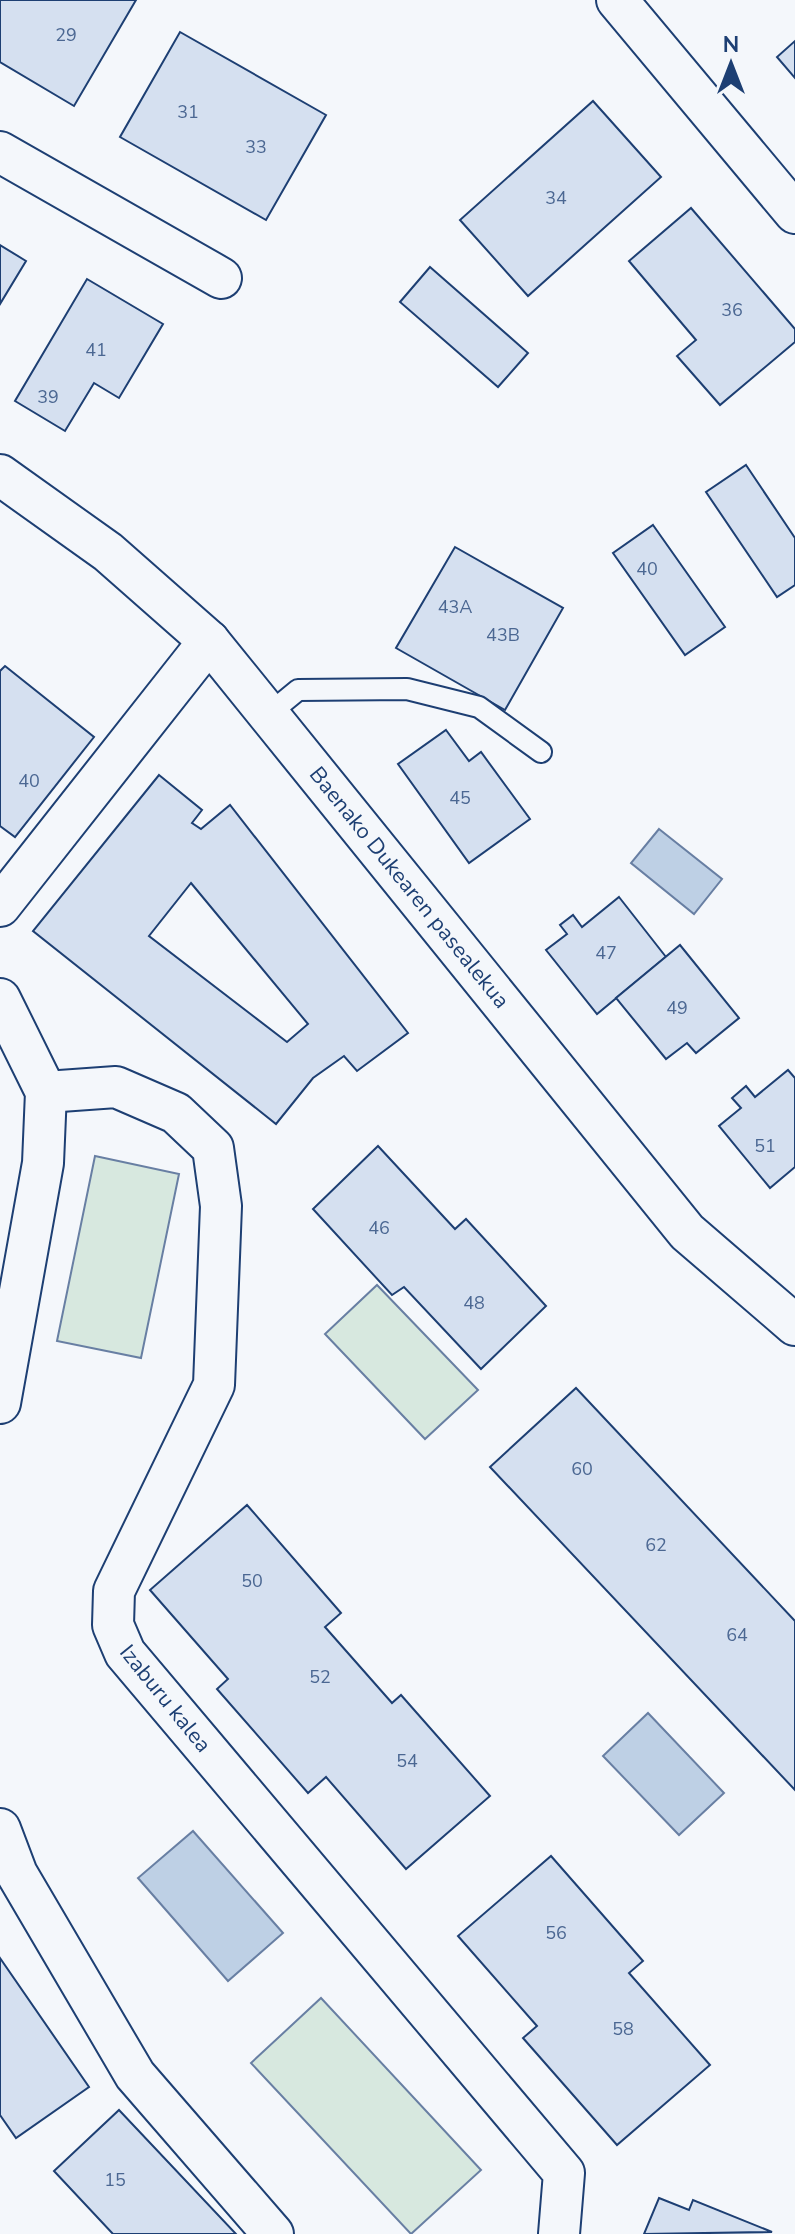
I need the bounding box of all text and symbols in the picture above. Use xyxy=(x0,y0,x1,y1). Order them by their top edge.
house number: 29 xyxy=(55,23,77,47)
north arrow xyxy=(691,24,771,104)
text: N xyxy=(723,30,739,60)
house number: 31 xyxy=(177,100,199,124)
house number: 33 xyxy=(245,135,267,159)
house number: 34 xyxy=(545,186,567,210)
house number: 36 xyxy=(721,298,743,322)
house number: 41 xyxy=(85,338,107,362)
house number: 39 xyxy=(37,385,59,409)
house number: 40 xyxy=(636,557,658,581)
house number: 43A xyxy=(438,595,472,619)
house number: 43B xyxy=(486,623,520,647)
street label: Baenako Dukearen pasealekua xyxy=(302,760,516,1015)
house number: 40 xyxy=(18,769,40,793)
house number: 45 xyxy=(449,786,471,810)
house number: 47 xyxy=(595,941,617,965)
house number: 49 xyxy=(666,996,688,1020)
house number: 51 xyxy=(754,1134,776,1158)
house number: 46 xyxy=(368,1216,390,1240)
house number: 48 xyxy=(463,1291,485,1315)
house number: 60 xyxy=(571,1457,593,1481)
house number: 62 xyxy=(645,1533,667,1557)
house number: 50 xyxy=(241,1569,263,1593)
house number: 64 xyxy=(726,1623,748,1647)
street label: Izaburu kalea xyxy=(112,1638,218,1759)
house number: 52 xyxy=(309,1665,331,1689)
house number: 54 xyxy=(396,1749,418,1773)
house number: 56 xyxy=(545,1921,567,1945)
house number: 58 xyxy=(612,2017,634,2041)
house number: 15 xyxy=(104,2168,126,2192)

